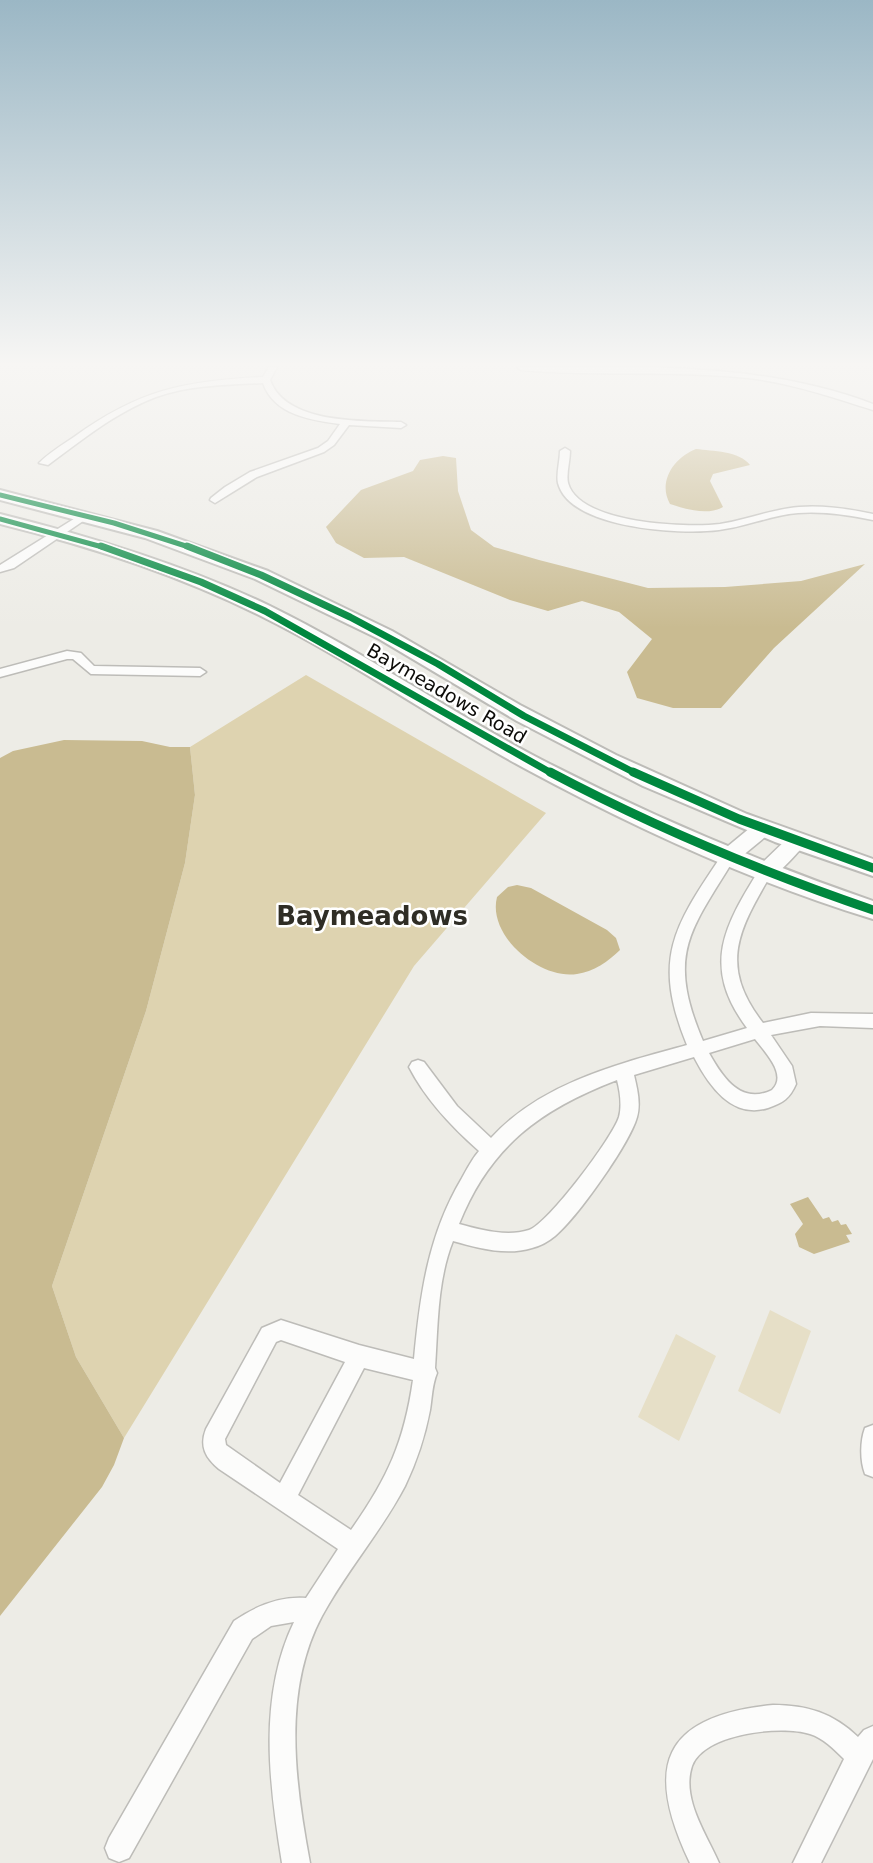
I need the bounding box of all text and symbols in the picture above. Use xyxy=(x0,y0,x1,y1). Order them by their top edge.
street label: Baymeadows Road xyxy=(363,638,531,748)
district label: Baymeadows xyxy=(276,901,468,931)

